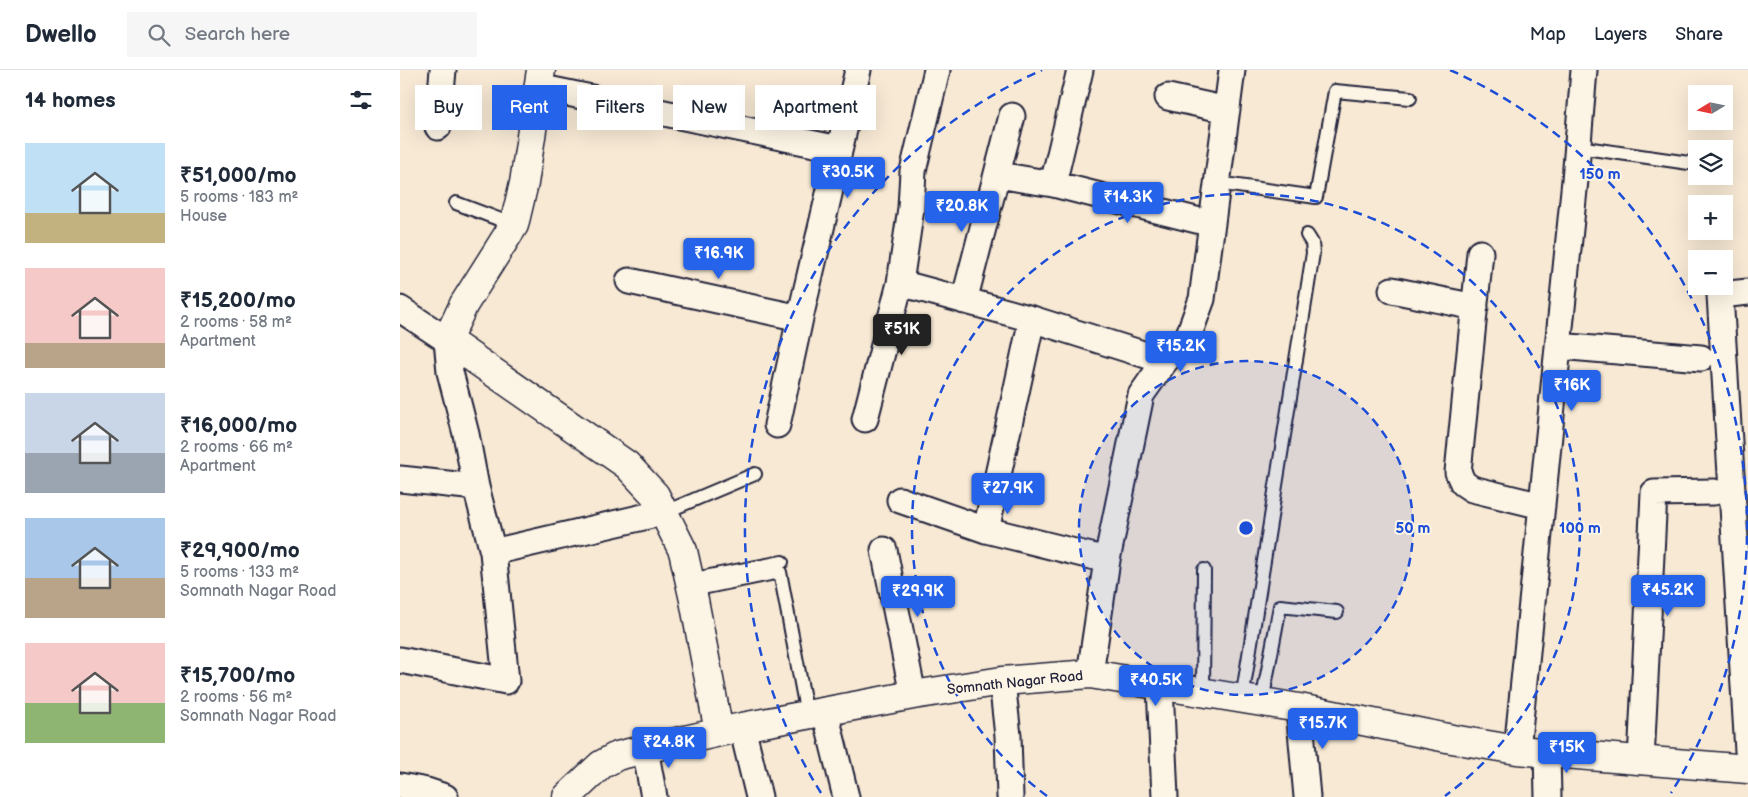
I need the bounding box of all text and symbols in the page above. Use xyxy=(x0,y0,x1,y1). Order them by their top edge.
search box xyxy=(127,12,477,57)
text: Dwello xyxy=(25,20,97,49)
icon: search xyxy=(145,21,173,49)
text: Search here xyxy=(185,23,290,46)
text: Map xyxy=(1530,24,1566,45)
text: Layers xyxy=(1594,24,1647,45)
text: Share xyxy=(1675,24,1723,45)
chip: Buy xyxy=(415,85,482,130)
chip: Rent xyxy=(492,85,567,130)
chip: Filters xyxy=(577,85,663,130)
chip: New xyxy=(673,85,745,130)
chip: Apartment xyxy=(755,85,876,130)
north arrow xyxy=(1688,85,1732,130)
map controls xyxy=(1688,85,1733,295)
icon: filters xyxy=(347,86,375,114)
text: 14 homes xyxy=(25,88,116,113)
button: layers xyxy=(1688,140,1733,185)
pin: ₹30.5K xyxy=(807,156,889,199)
icon: home xyxy=(65,163,125,223)
text: ₹51,000/mo xyxy=(180,163,297,188)
text: ₹30.5K xyxy=(822,163,874,182)
text: 150 m xyxy=(1579,165,1621,184)
pin: ₹14.3K xyxy=(1087,182,1169,224)
text: 5 rooms · 183 m² xyxy=(180,188,299,207)
text: ₹14.3K xyxy=(1103,188,1153,207)
pin: ₹20.8K xyxy=(921,190,1003,233)
button: + xyxy=(1688,195,1733,240)
text: ₹20.8K xyxy=(936,197,988,216)
text: House xyxy=(180,207,227,226)
pin: ₹16.9K xyxy=(678,238,760,280)
text: ₹16.9K xyxy=(694,244,744,263)
button: − xyxy=(1688,250,1733,295)
icon: home xyxy=(65,288,125,348)
text: ₹15,200/mo xyxy=(180,288,296,313)
text: 2 rooms · 58 m² xyxy=(180,313,292,332)
pin: ₹51K xyxy=(872,314,932,356)
text: ₹51K xyxy=(884,320,920,339)
pin: ₹15.2K xyxy=(1140,330,1222,373)
text: Apartment xyxy=(180,332,256,351)
text: ₹15.2K xyxy=(1156,337,1206,356)
pin: ₹16K xyxy=(1542,370,1602,412)
text: ₹16K xyxy=(1554,376,1590,395)
icon: home xyxy=(65,413,125,473)
text: ₹16,000/mo xyxy=(180,413,297,438)
text: 2 rooms · 66 m² xyxy=(180,438,293,457)
text: Apartment xyxy=(180,457,256,476)
pin: ₹27.9K xyxy=(967,472,1049,515)
text: ₹27.9K xyxy=(983,479,1033,498)
centre of rings xyxy=(1237,519,1255,537)
text: 50 m xyxy=(1396,519,1431,538)
text: 100 m xyxy=(1559,519,1601,538)
icon: home xyxy=(65,538,125,598)
text: ₹29,900/mo xyxy=(180,538,300,563)
text: 5 rooms · 133 m² xyxy=(180,563,299,582)
pin: ₹45.2K xyxy=(1627,574,1709,617)
pin: ₹29.9K xyxy=(877,576,959,618)
text: ₹45.2K xyxy=(1642,581,1694,600)
text: Somnath Nagar Road xyxy=(180,582,336,601)
text: ₹29.9K xyxy=(892,582,944,601)
icon: home xyxy=(65,663,125,723)
text: ₹15,700/mo xyxy=(180,663,295,688)
pin: ₹40.5K xyxy=(1115,664,1197,707)
street label: Somnath Nagar Road xyxy=(946,667,1084,698)
text: ₹40.5K xyxy=(1130,671,1182,690)
text: 2 rooms · 56 m² xyxy=(180,688,292,707)
text: Somnath Nagar Road xyxy=(180,707,336,726)
pin: ₹15.7K xyxy=(1282,708,1364,750)
text: ₹15.7K xyxy=(1299,714,1347,733)
pin: ₹24.8K xyxy=(628,726,710,769)
pin: ₹15K xyxy=(1537,732,1597,774)
text: ₹24.8K xyxy=(643,733,695,752)
text: ₹15K xyxy=(1549,738,1585,757)

